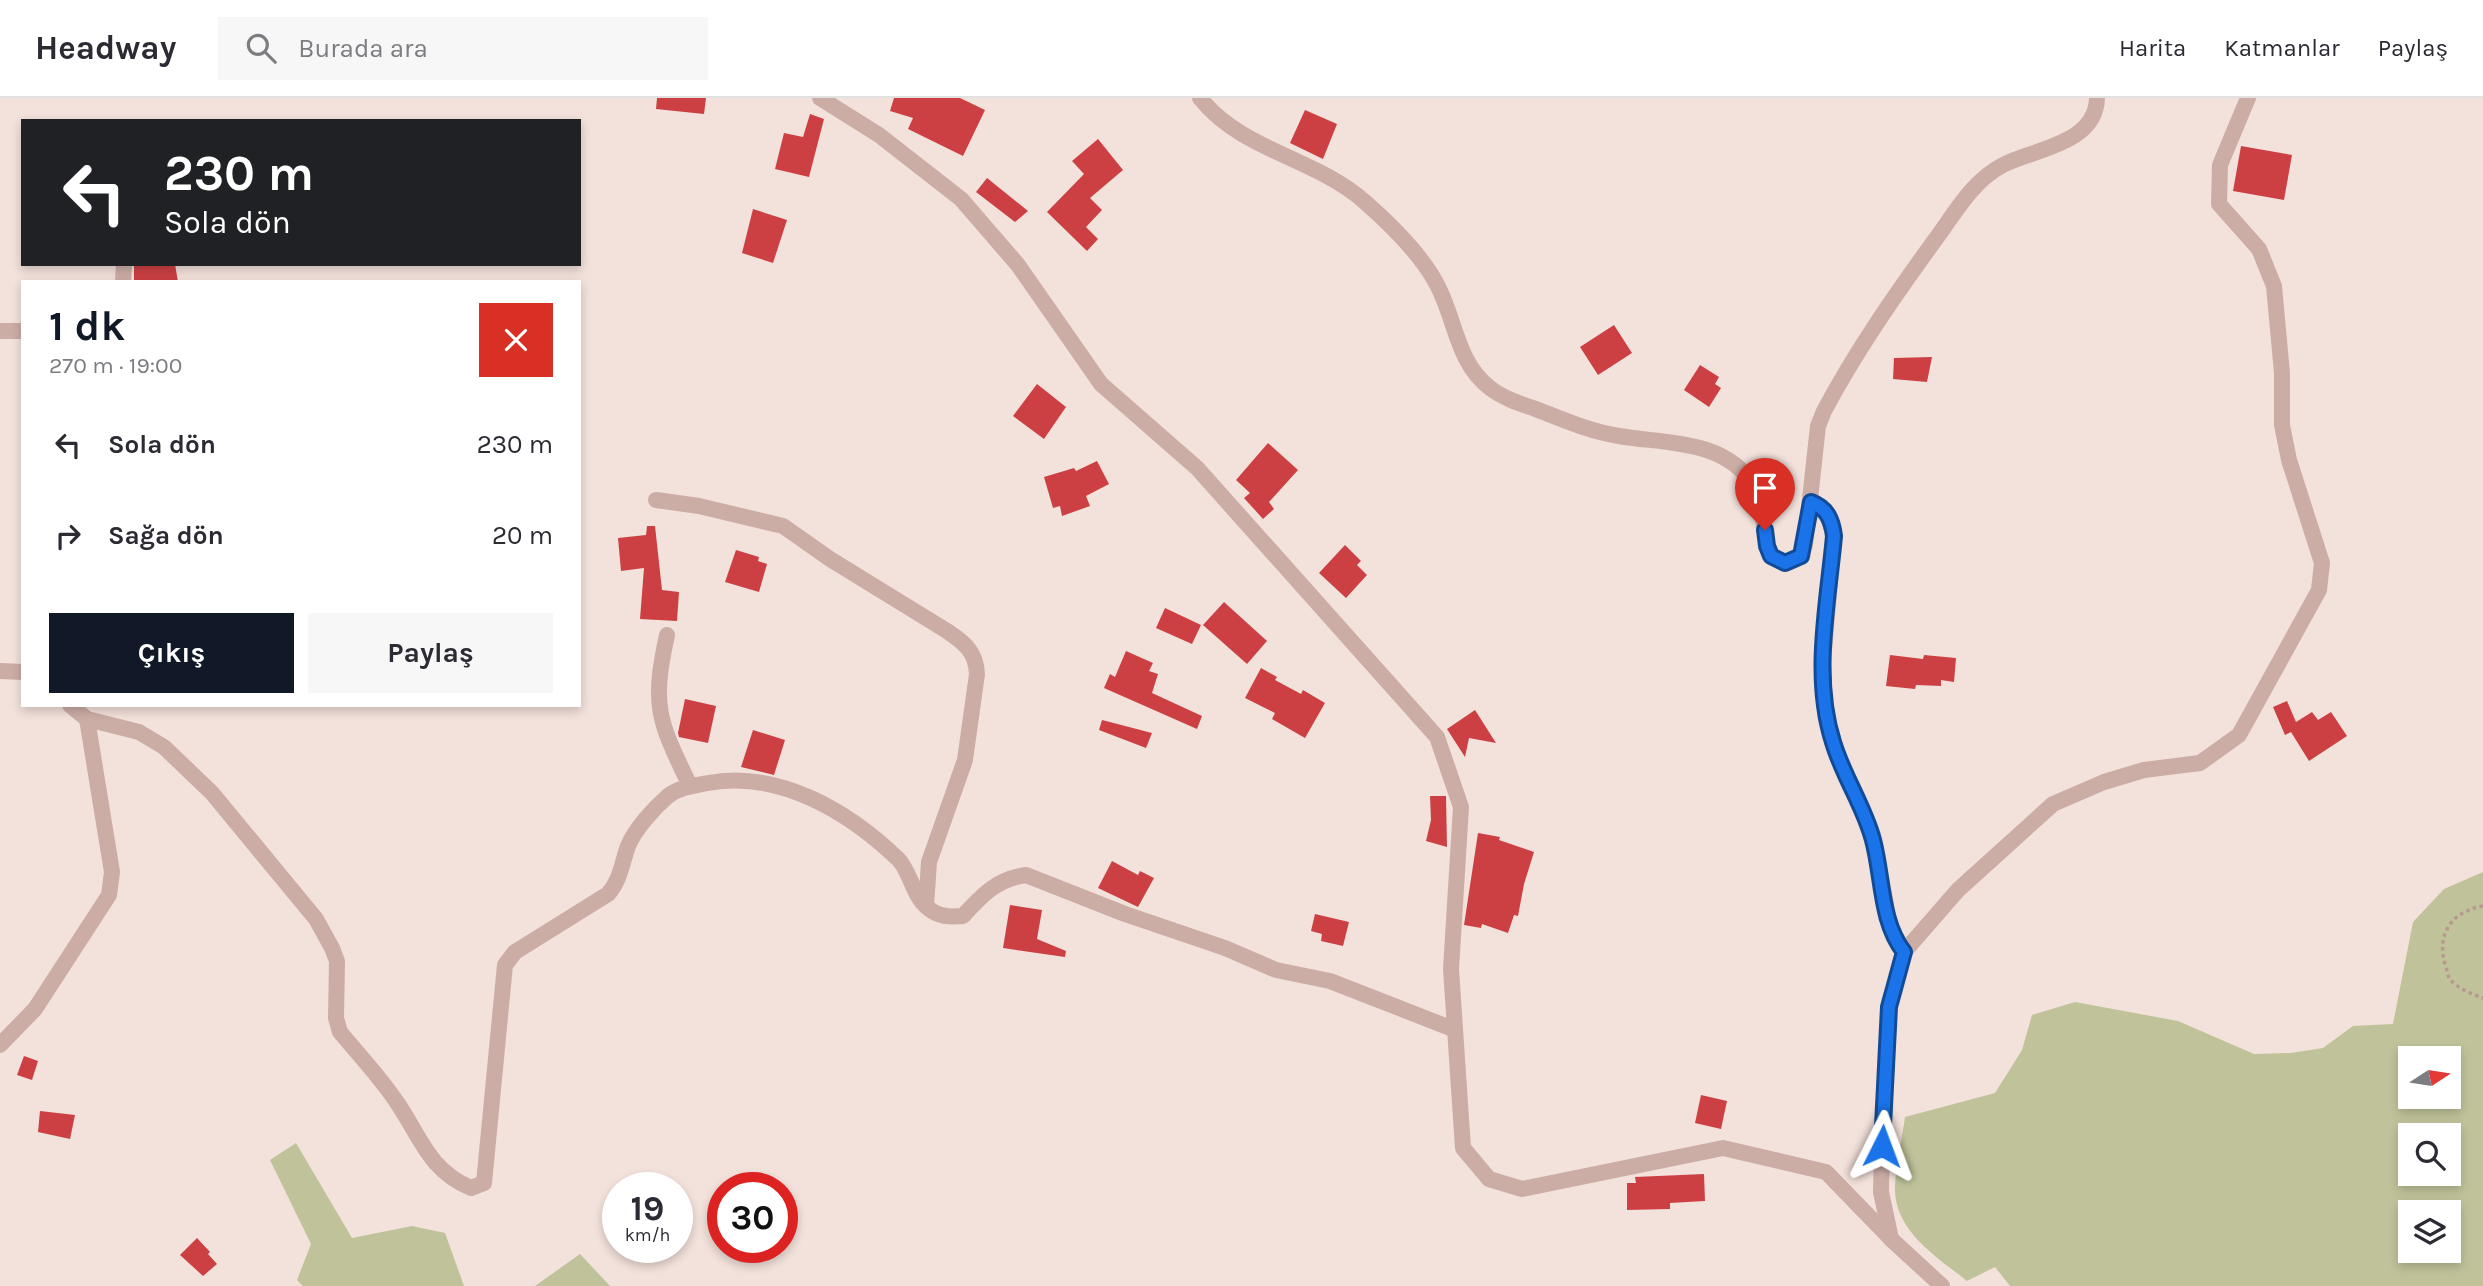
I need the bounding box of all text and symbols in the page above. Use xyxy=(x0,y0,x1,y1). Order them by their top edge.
search box xyxy=(218,17,708,80)
text: Headway xyxy=(35,29,176,67)
icon: search xyxy=(242,29,280,67)
text: Burada ara xyxy=(298,33,428,64)
text: Harita xyxy=(2119,34,2186,62)
text: Katmanlar xyxy=(2224,34,2340,62)
text: Paylaş xyxy=(2378,34,2448,62)
text: 230 m xyxy=(164,145,314,202)
icon: left xyxy=(49,147,140,238)
text: Sola dön xyxy=(164,204,291,241)
text: 1 dk xyxy=(49,301,125,351)
button: close xyxy=(479,303,553,377)
text: 270 m · 19:00 xyxy=(49,352,182,379)
icon: left xyxy=(49,426,87,464)
text: Sola dön xyxy=(108,429,216,460)
text: 230 m xyxy=(477,429,553,460)
pin xyxy=(1735,458,1795,530)
icon: arrive xyxy=(1746,469,1784,507)
icon: right xyxy=(49,517,87,555)
text: Sağa dön xyxy=(108,520,224,551)
text: 20 m xyxy=(492,520,553,551)
button: Çıkış xyxy=(49,613,294,693)
button: Paylaş xyxy=(308,613,553,693)
north arrow xyxy=(2398,1046,2460,1110)
map controls xyxy=(2398,1046,2461,1263)
position arrow xyxy=(1845,1109,1919,1183)
button: search xyxy=(2398,1123,2461,1186)
speed limit sign: 30 xyxy=(707,1172,798,1263)
text: 19 xyxy=(631,1188,664,1229)
button: layers xyxy=(2398,1200,2461,1263)
text: km/h xyxy=(625,1224,670,1246)

